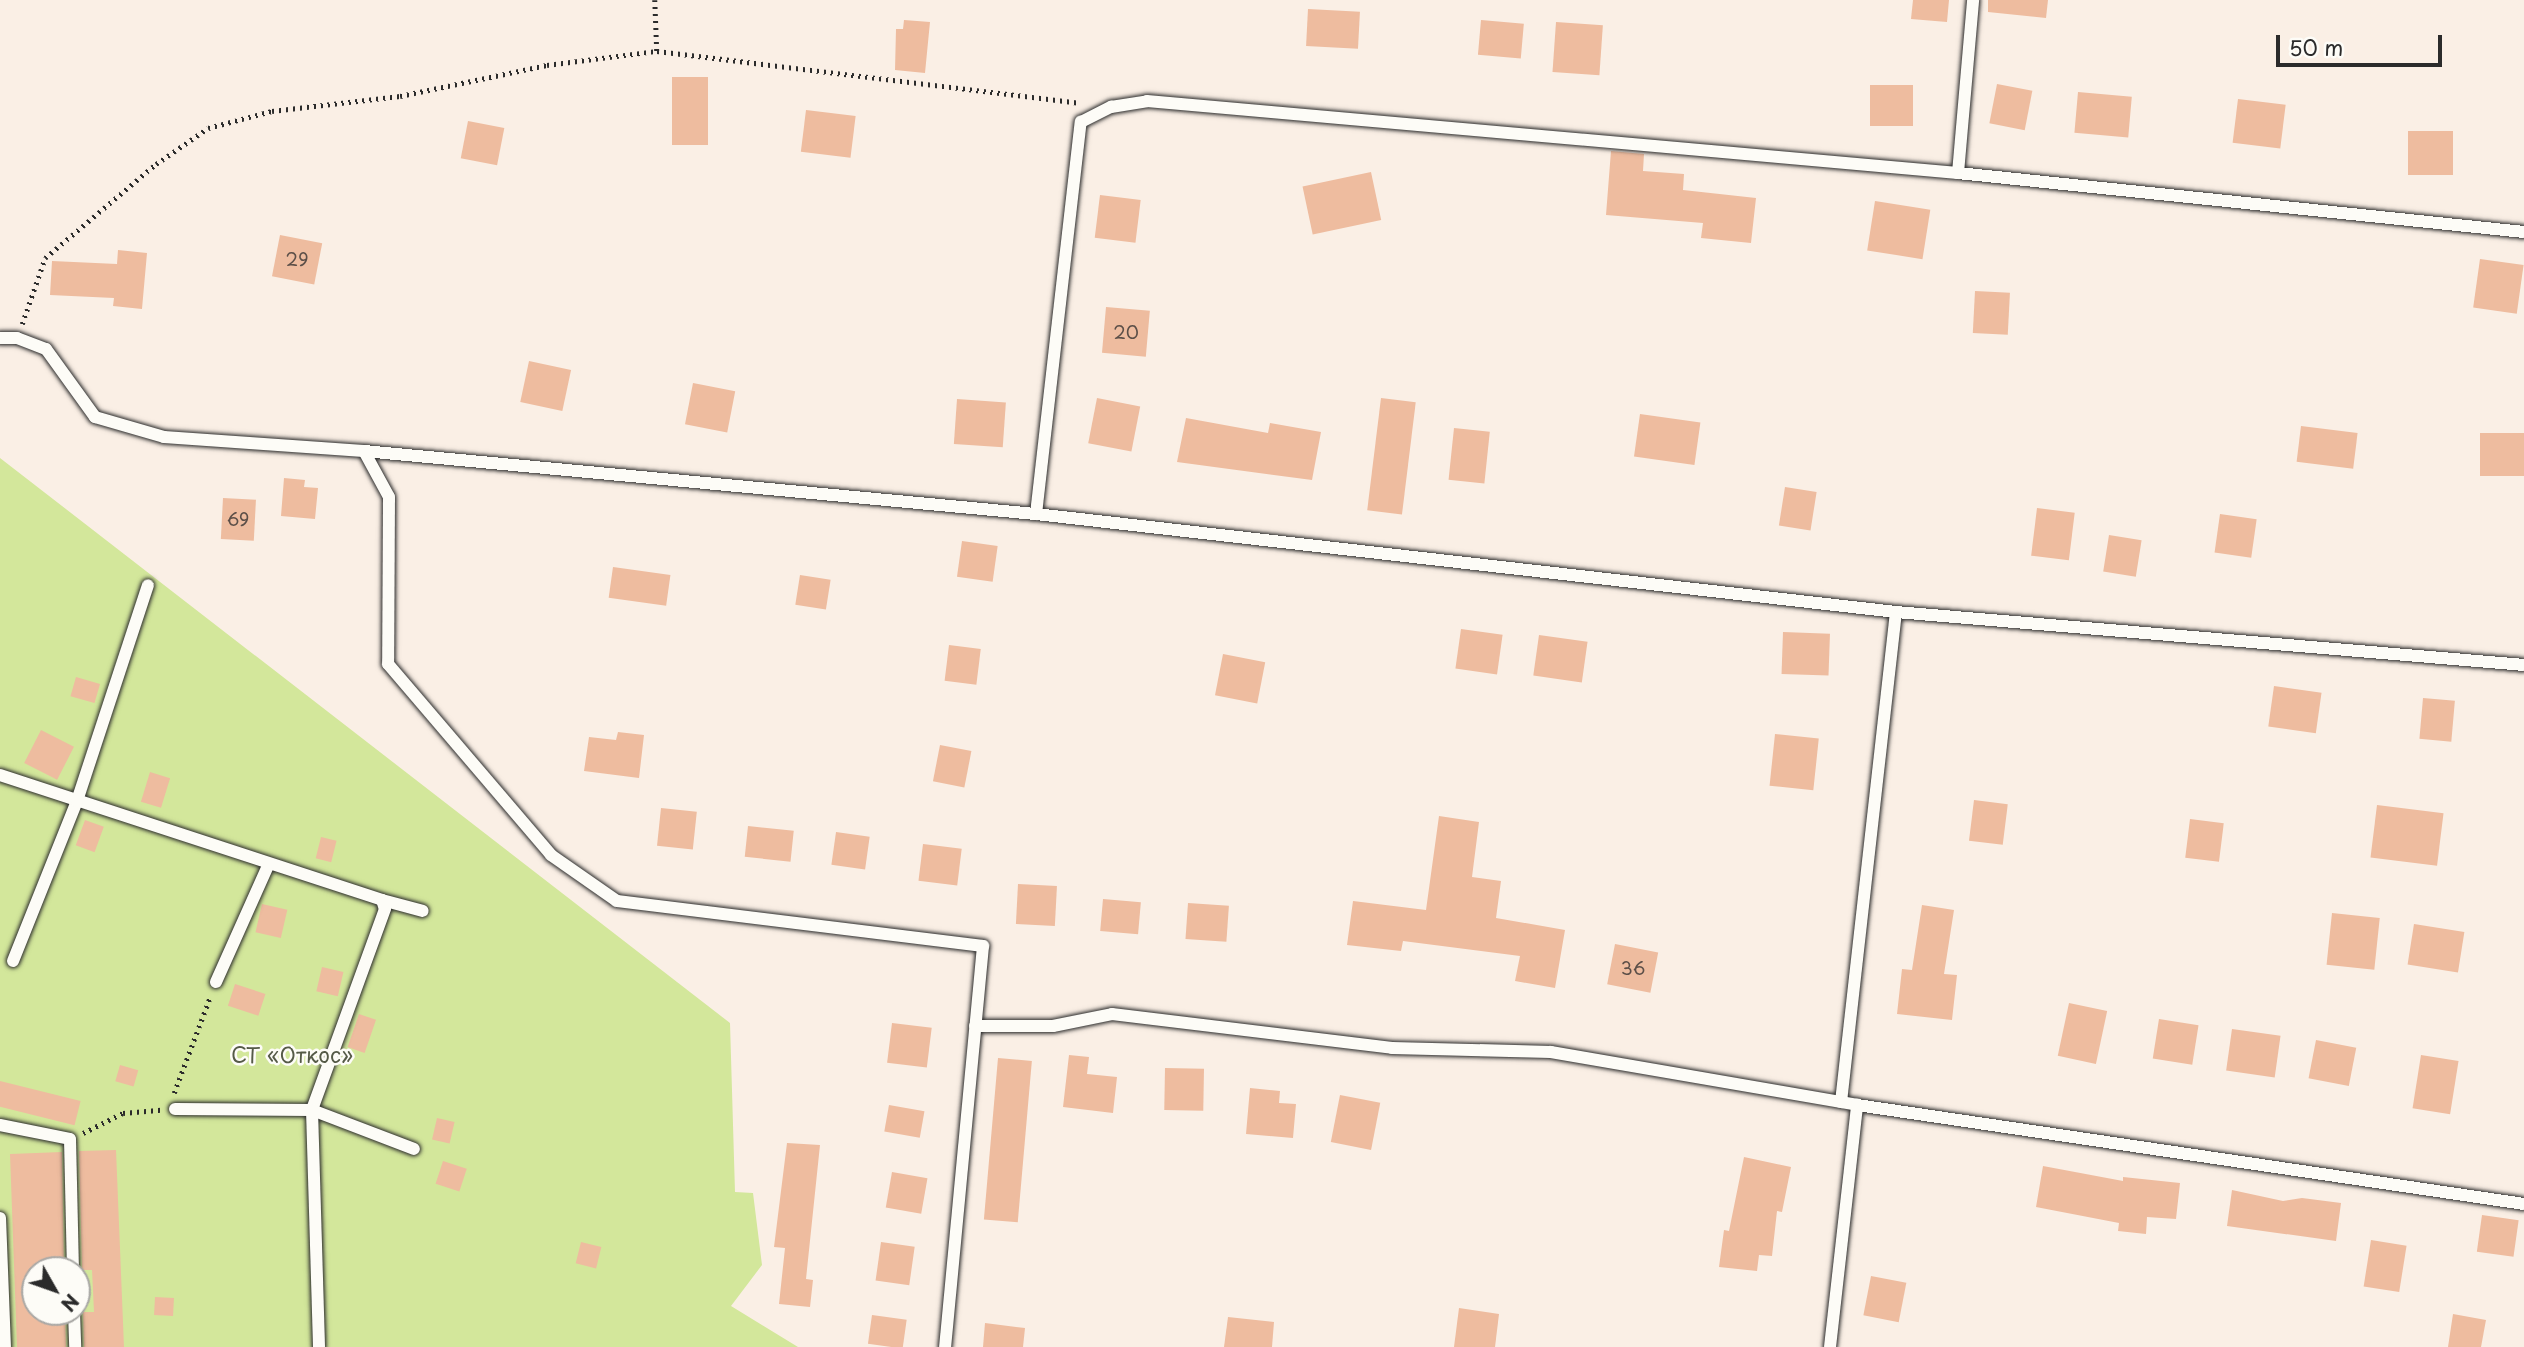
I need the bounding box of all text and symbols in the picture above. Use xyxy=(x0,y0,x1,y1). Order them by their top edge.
scale bar xyxy=(2279,21,2445,65)
text: 50 m xyxy=(2289,31,2343,63)
house number: 29 xyxy=(286,248,308,270)
house number: 20 xyxy=(1113,321,1139,343)
house number: 69 xyxy=(227,508,249,530)
house number: 36 xyxy=(1621,957,1645,979)
park label: СТ «Откос» xyxy=(231,1041,353,1067)
north arrow xyxy=(21,1256,91,1326)
text: N xyxy=(55,1288,86,1318)

